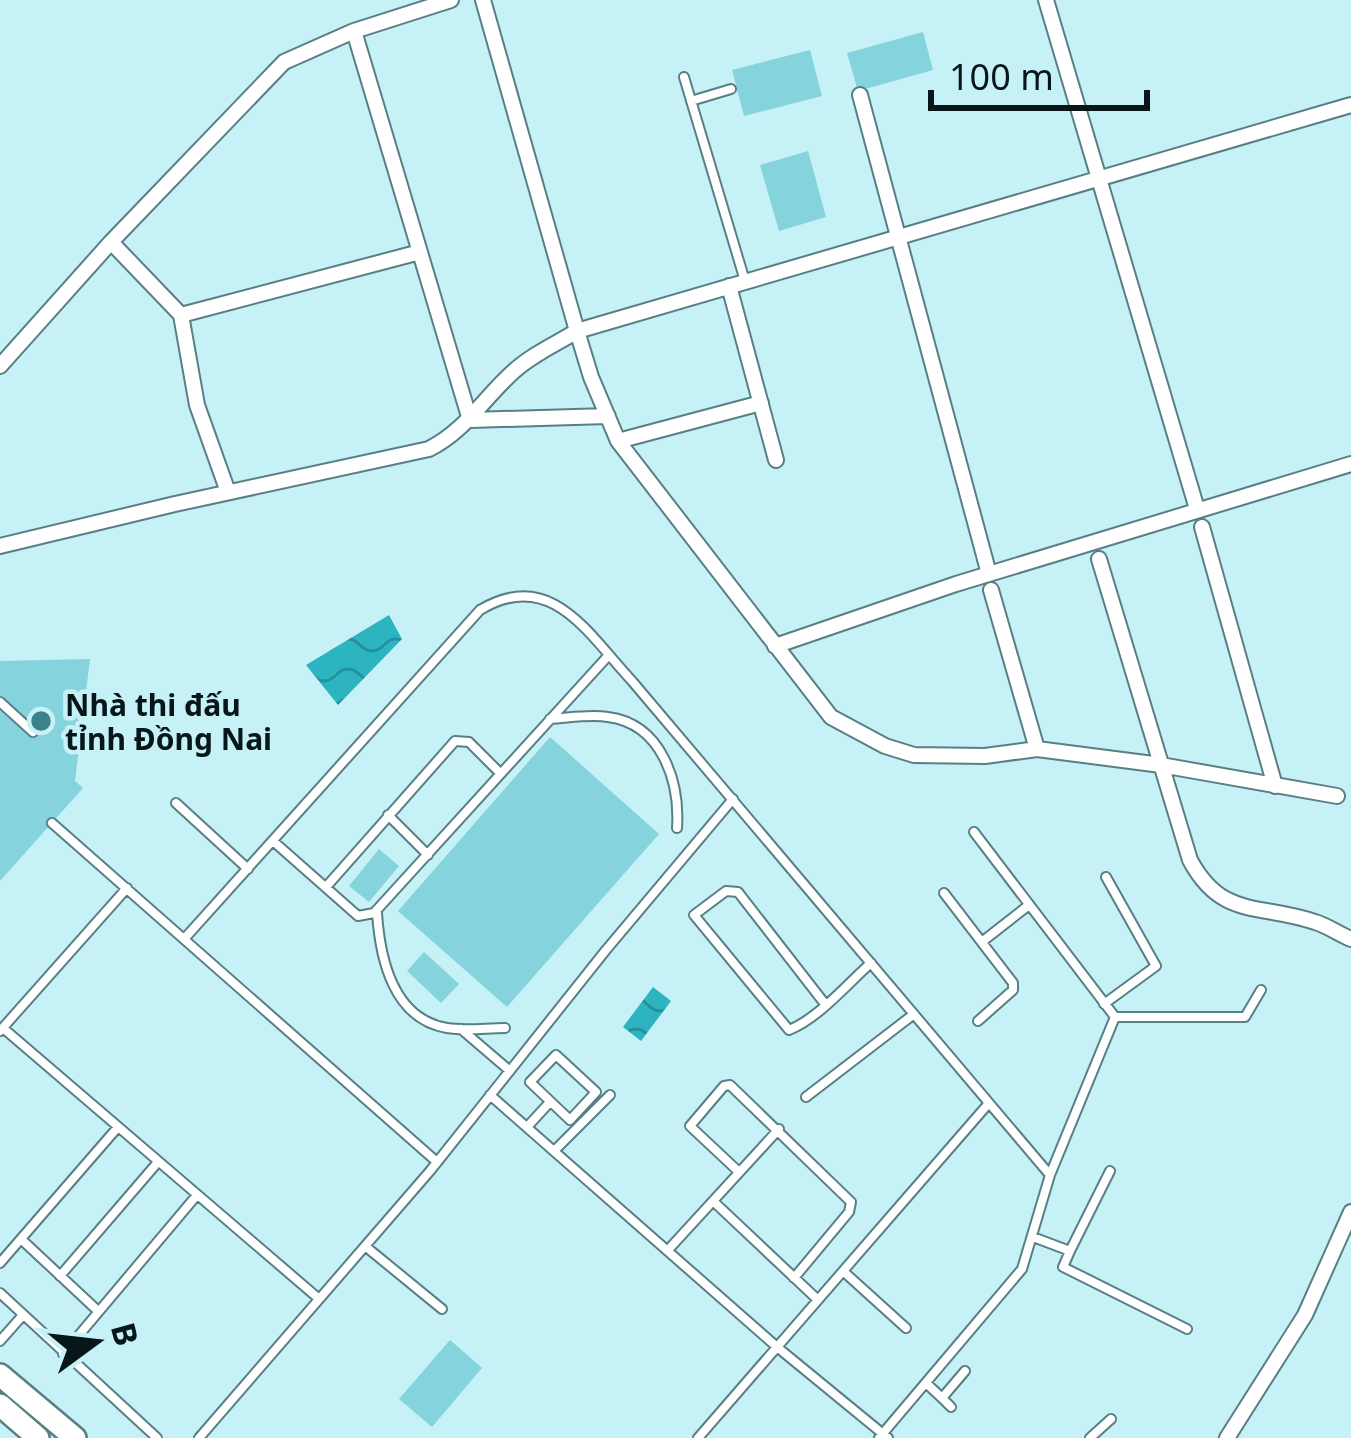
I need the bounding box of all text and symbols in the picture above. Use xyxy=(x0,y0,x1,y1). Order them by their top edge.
scale bar xyxy=(931,36,1147,110)
text: 100 m xyxy=(949,52,1054,101)
place label: Nhà thi đấu tỉnh Đồng Nai xyxy=(65,684,272,759)
marker: Nhà thi đấu tỉnh Đồng Nai xyxy=(28,708,54,734)
north arrow xyxy=(36,1282,156,1402)
text: B xyxy=(101,1318,150,1351)

